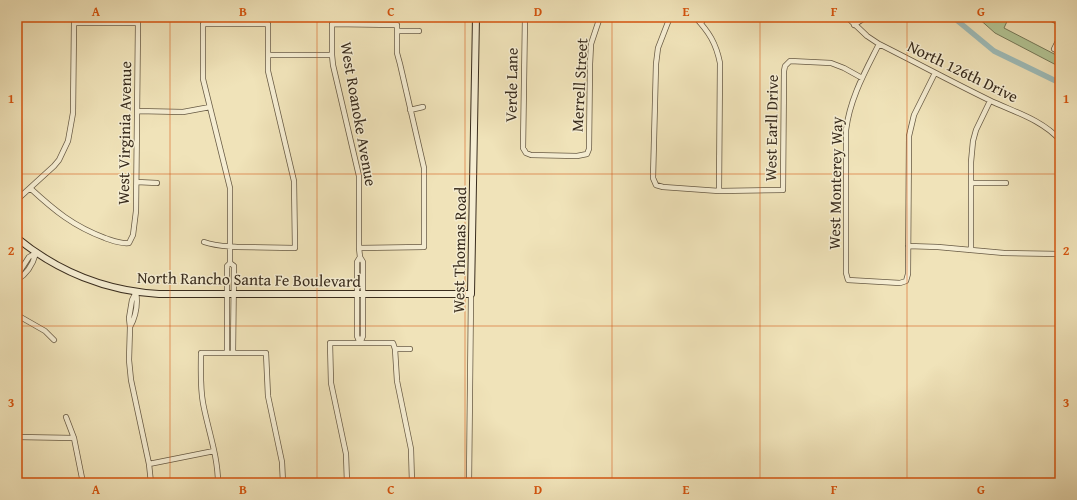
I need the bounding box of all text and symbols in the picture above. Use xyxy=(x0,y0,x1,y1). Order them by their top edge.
text: A xyxy=(92,2,101,21)
text: B xyxy=(239,2,247,21)
text: C xyxy=(387,2,395,21)
text: D xyxy=(534,2,542,21)
text: E xyxy=(683,2,690,21)
text: F xyxy=(831,2,838,21)
text: G xyxy=(977,2,985,21)
street label: North 126th Drive xyxy=(904,34,1022,108)
street label: Merrell Street xyxy=(565,37,593,133)
street label: West Roanoke Avenue xyxy=(334,40,384,188)
street label: Verde Lane xyxy=(498,47,524,123)
street label: West Virginia Avenue xyxy=(111,61,137,205)
street label: West Earll Drive xyxy=(758,74,784,182)
text: 1 xyxy=(8,89,14,108)
text: 1 xyxy=(1063,89,1069,108)
street label: West Monterey Way xyxy=(822,116,848,250)
street label: West Thomas Road xyxy=(446,186,472,313)
text: 2 xyxy=(8,241,15,260)
text: 2 xyxy=(1063,241,1070,260)
street label: North Rancho Santa Fe Boulevard xyxy=(137,265,362,293)
text: 3 xyxy=(8,393,14,412)
text: 3 xyxy=(1063,393,1069,412)
text: A xyxy=(92,480,101,499)
text: B xyxy=(239,480,247,499)
text: C xyxy=(387,480,395,499)
text: D xyxy=(534,480,542,499)
text: E xyxy=(683,480,690,499)
text: F xyxy=(831,480,838,499)
text: G xyxy=(977,480,985,499)

